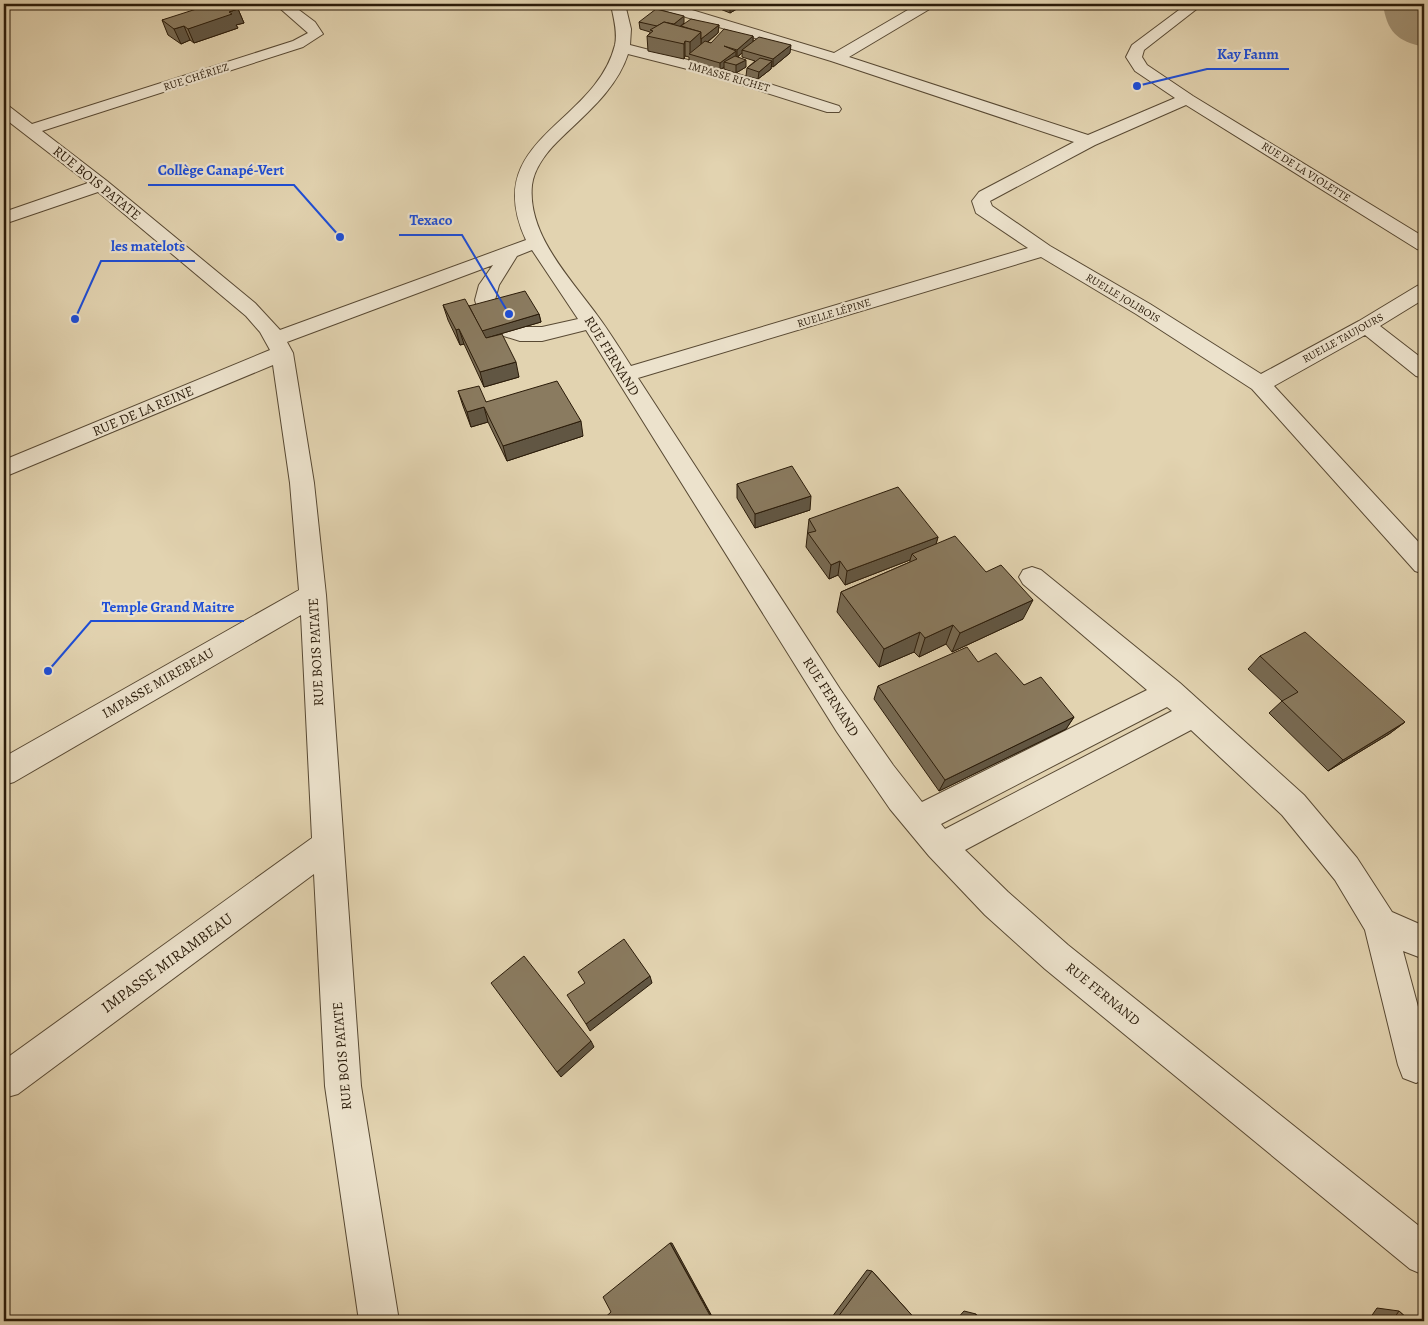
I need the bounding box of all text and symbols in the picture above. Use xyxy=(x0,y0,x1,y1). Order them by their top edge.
callout: Kay Fanm xyxy=(1207,39,1289,69)
text: Kay Fanm xyxy=(1217,44,1279,64)
street label: IMPASSE RICHET xyxy=(686,58,772,96)
street label: RUE CHÉRIEZ xyxy=(161,59,231,95)
street label: RUE DE LA VIOLETTE xyxy=(1259,139,1353,205)
street label: RUE BOIS PATATE xyxy=(49,142,145,224)
callout: Collège Canapé-Vert xyxy=(148,155,294,185)
text: Collège Canapé-Vert xyxy=(158,160,284,180)
callout: Texaco xyxy=(399,205,462,235)
text: Texaco xyxy=(409,210,453,230)
callout: les matelots xyxy=(101,231,195,261)
text: les matelots xyxy=(111,236,185,256)
street label: RUELLE JOLIBOIS xyxy=(1083,270,1163,326)
street label: RUELLE LÉPINE xyxy=(795,295,873,331)
street label: RUELLE TAUJOURS xyxy=(1300,309,1386,367)
street label: RUE FERNAND xyxy=(580,312,644,400)
street label: RUE DE LA REINE xyxy=(89,381,197,441)
callout: Temple Grand Maitre xyxy=(91,591,244,621)
text: Temple Grand Maitre xyxy=(102,597,234,617)
street label: RUE BOIS PATATE xyxy=(304,597,328,707)
street label: IMPASSE MIREBEAU xyxy=(99,643,218,723)
street label: RUE FERNAND xyxy=(798,654,864,740)
street label: IMPASSE MIRAMBEAU xyxy=(97,908,237,1018)
street label: RUE FERNAND xyxy=(1062,958,1144,1030)
street label: RUE BOIS PATATE xyxy=(328,1001,356,1111)

